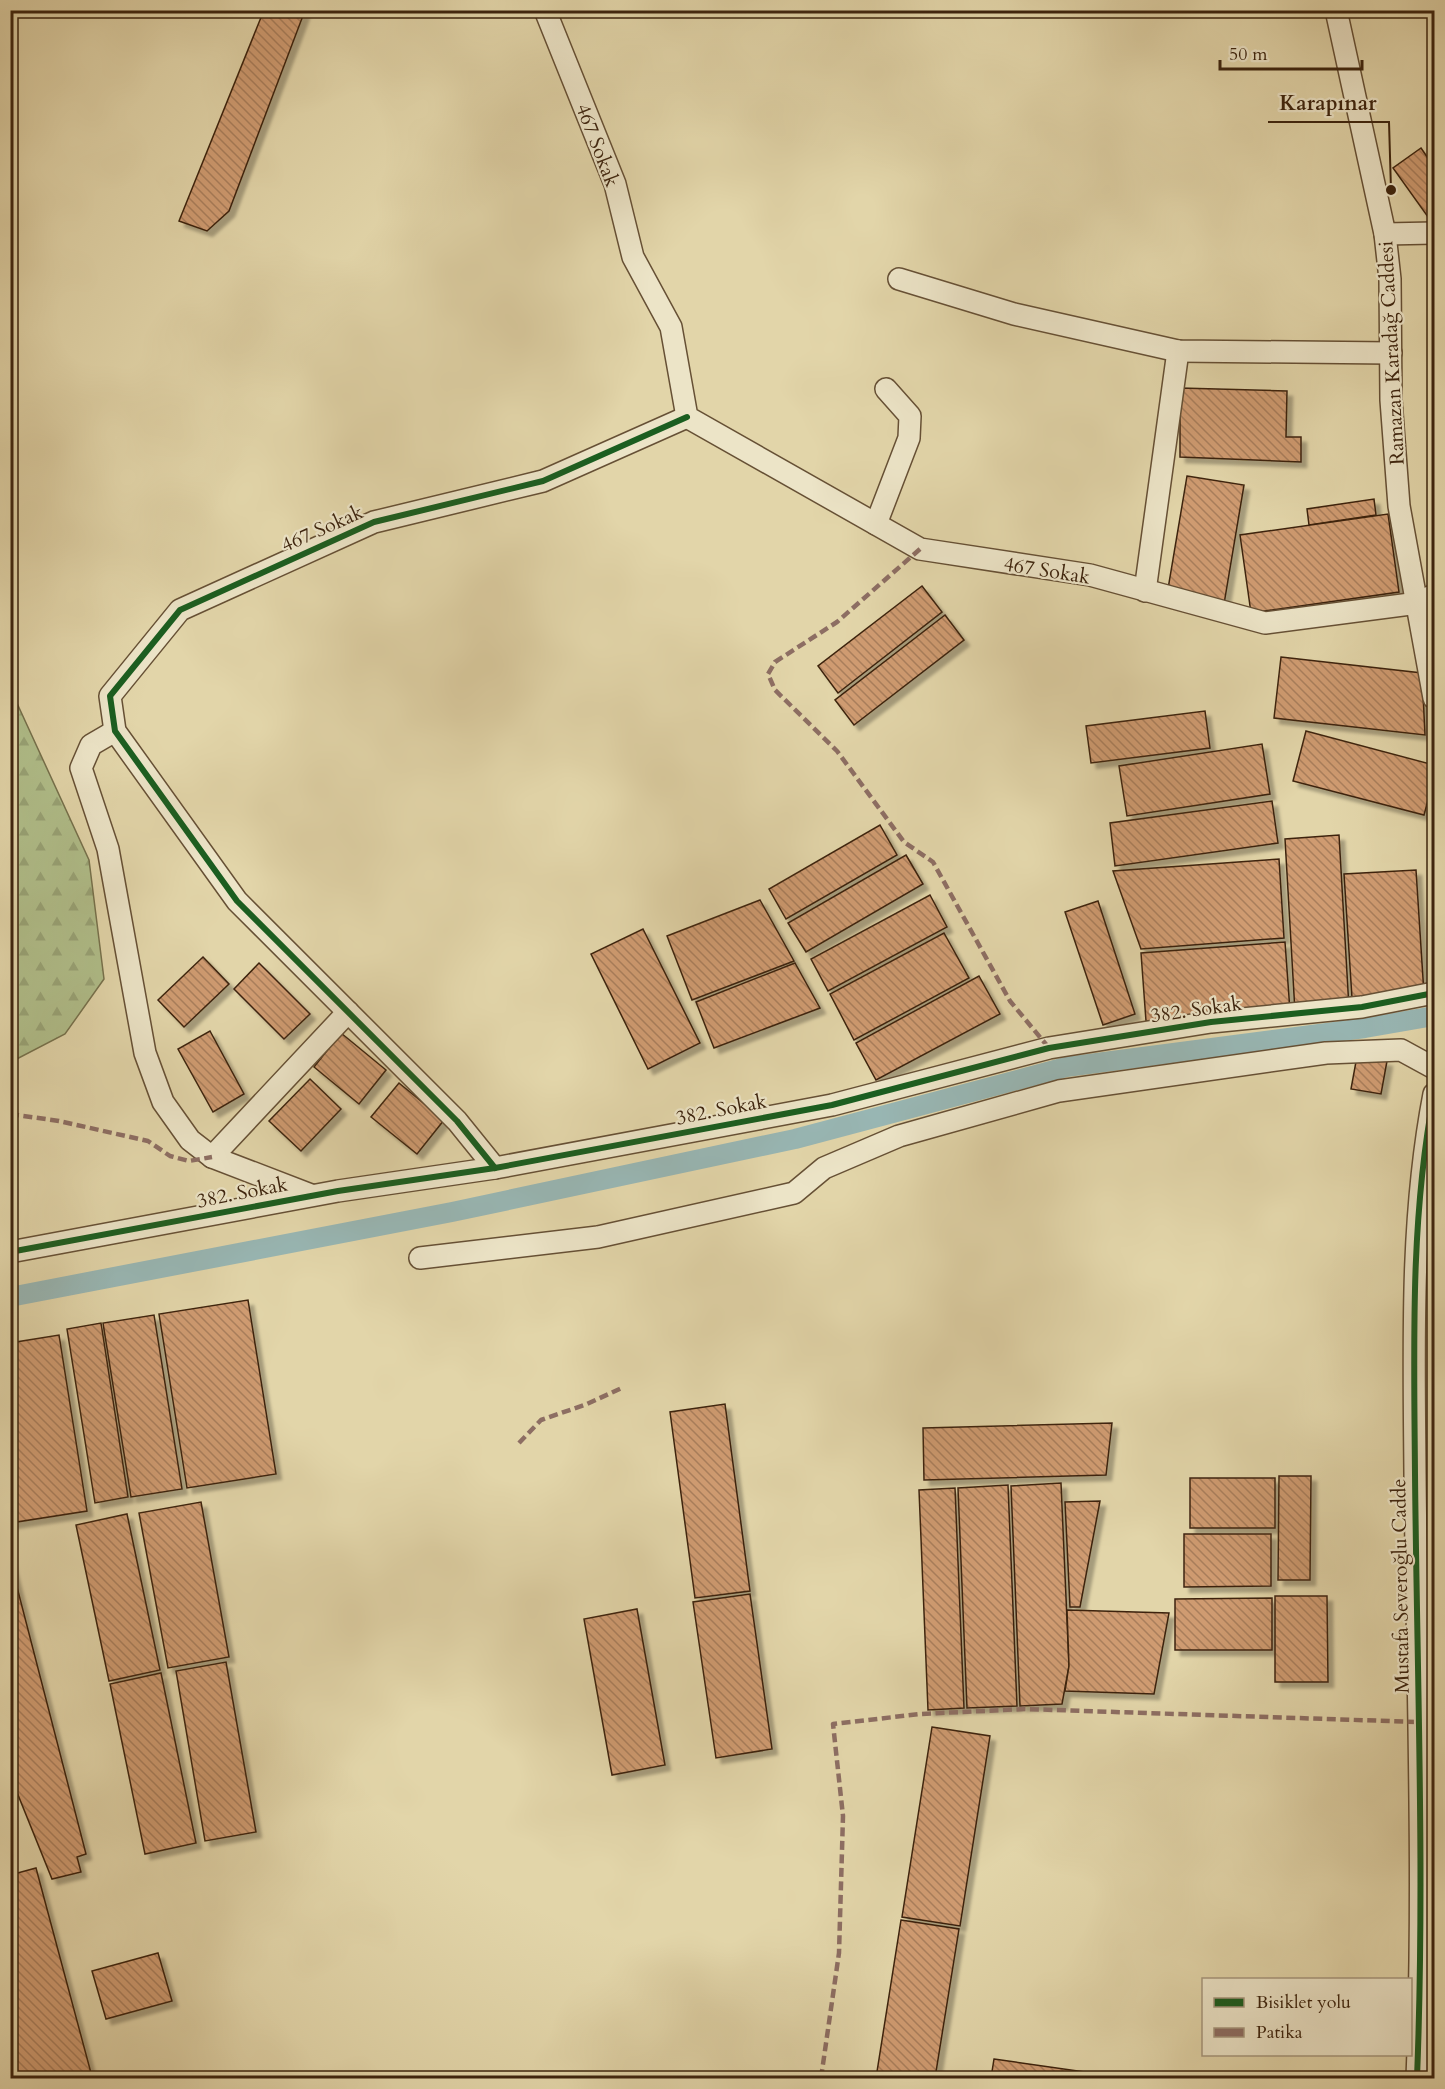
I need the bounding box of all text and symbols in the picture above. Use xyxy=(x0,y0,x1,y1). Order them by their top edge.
scale bar xyxy=(1220,33,1362,71)
text: 50 m xyxy=(1229,42,1268,67)
callout: Karapınar xyxy=(1268,83,1389,122)
text: Karapınar xyxy=(1279,89,1377,118)
street label: 467 Sokak xyxy=(569,100,626,191)
street label: Ramazan Karadağ Caddesi xyxy=(1372,240,1411,466)
street label: 467 Sokak xyxy=(277,498,368,558)
street label: 467 Sokak xyxy=(1002,550,1092,591)
street label: 382. Sokak xyxy=(1149,990,1244,1029)
street label: 382. Sokak xyxy=(673,1087,769,1132)
street label: 382. Sokak xyxy=(194,1170,290,1215)
street label: Mustafa Severoğlu Cadde xyxy=(1385,1478,1416,1694)
legend xyxy=(1202,1978,1412,2056)
text: Bisiklet yolu xyxy=(1256,1990,1351,2015)
text: Patika xyxy=(1256,2020,1303,2045)

